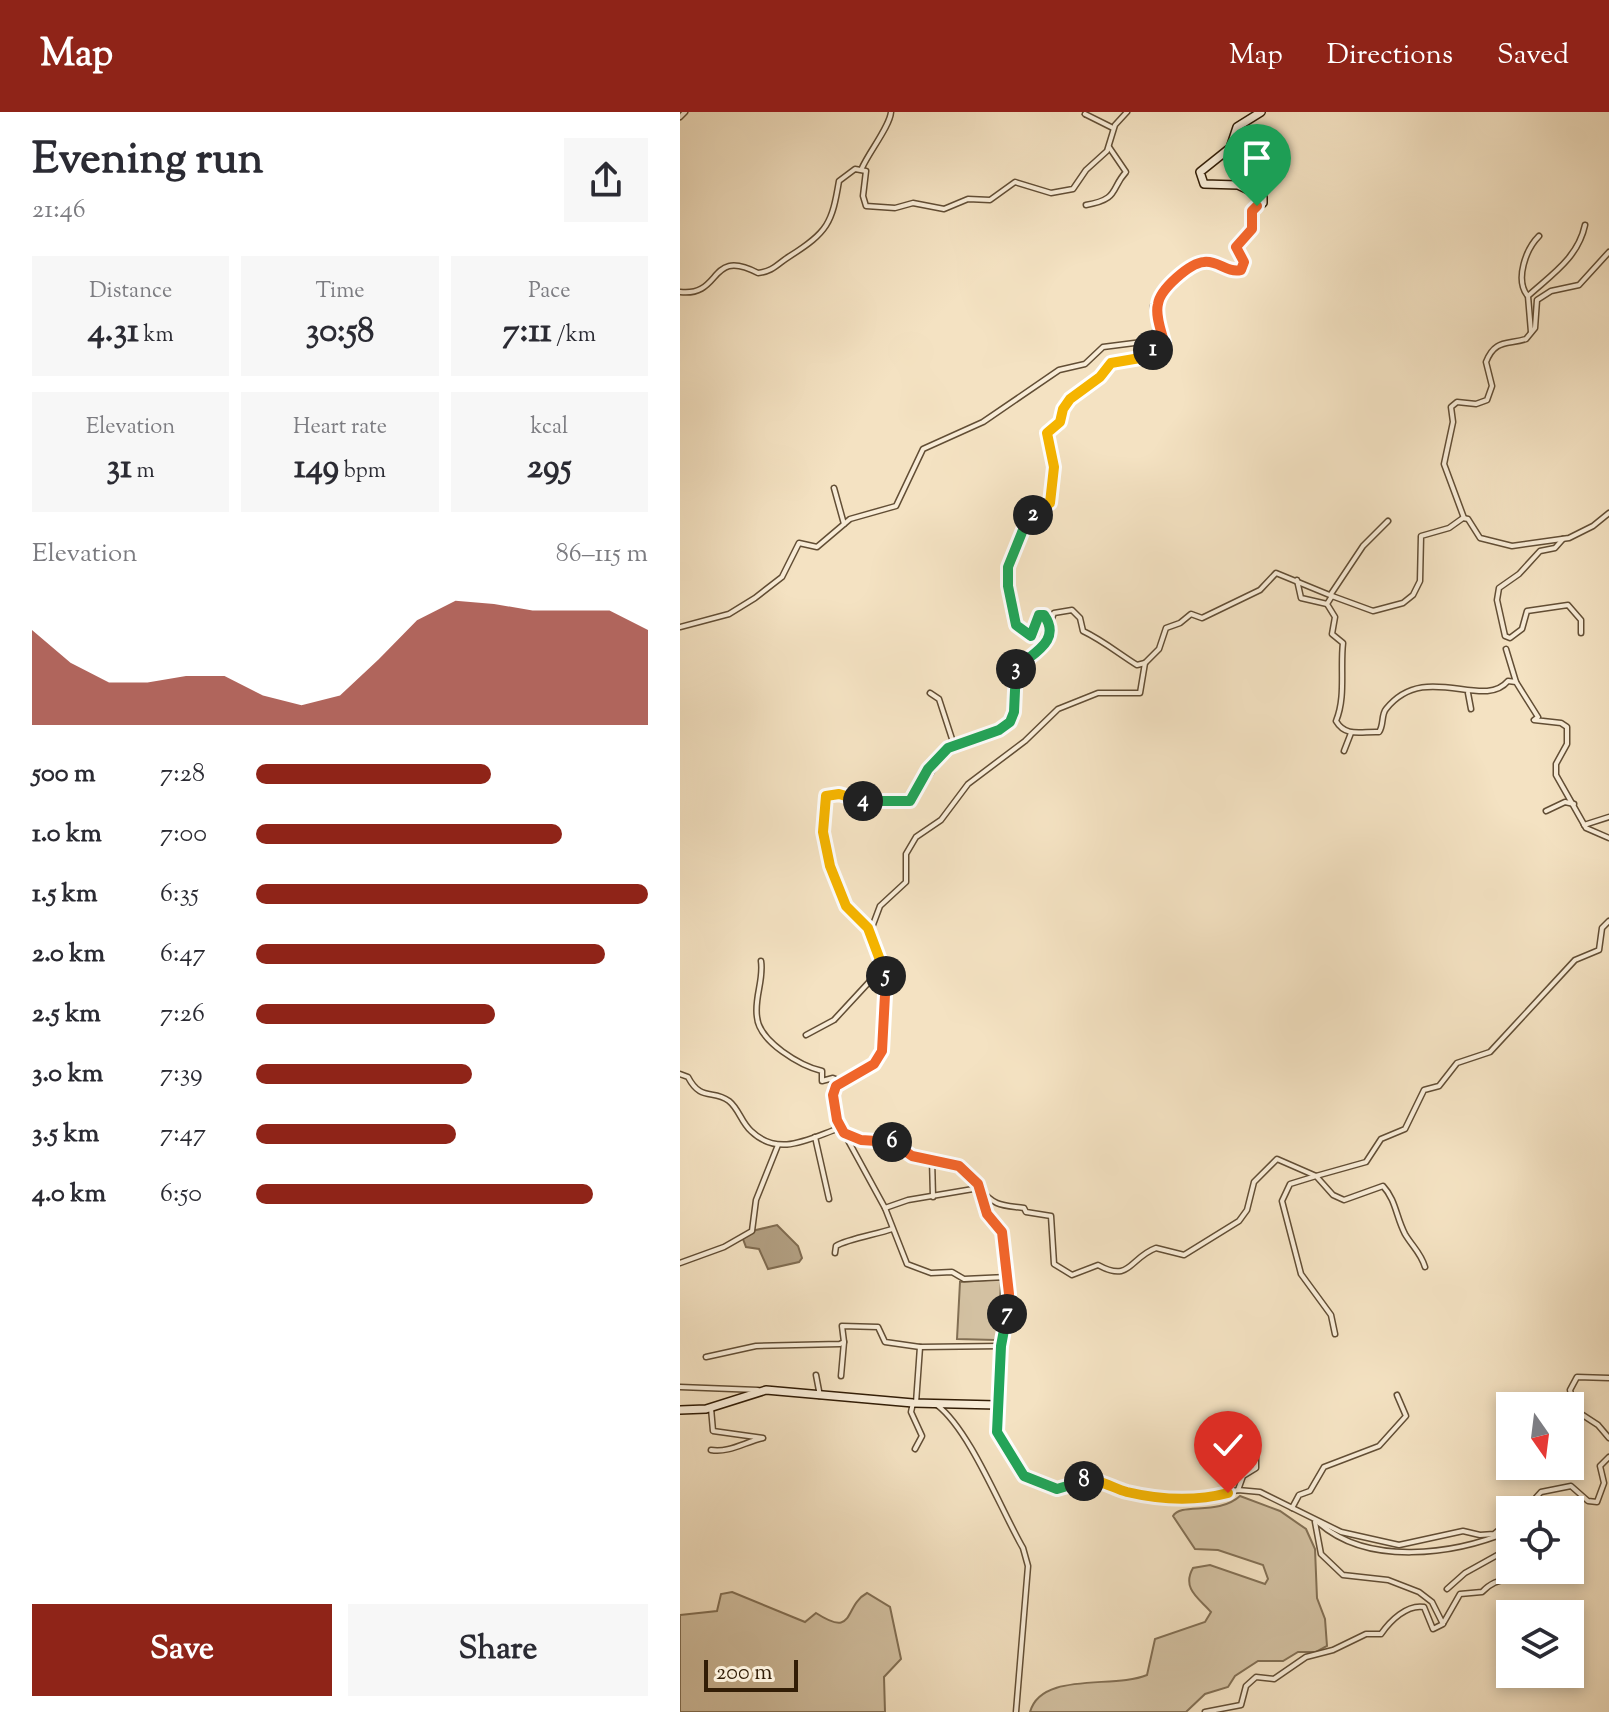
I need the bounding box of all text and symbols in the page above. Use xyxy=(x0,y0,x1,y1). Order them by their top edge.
text: Map xyxy=(40,29,113,83)
text: Map xyxy=(1229,36,1283,76)
text: Directions xyxy=(1327,36,1453,76)
text: Saved xyxy=(1497,36,1569,76)
pin xyxy=(1223,124,1291,206)
text: Evening run xyxy=(32,130,264,193)
icon: arrive xyxy=(1235,136,1279,180)
button: share xyxy=(564,138,648,222)
text: 21:46 xyxy=(32,192,86,229)
text: Distance xyxy=(89,276,172,308)
text: Time xyxy=(316,276,364,308)
text: Pace xyxy=(528,276,570,308)
text: 4.31 xyxy=(88,308,139,357)
text: 30:58 xyxy=(306,308,374,357)
text: 7:11 xyxy=(503,308,552,357)
text: km xyxy=(139,320,174,352)
text: /km xyxy=(552,320,596,352)
pin: 1 xyxy=(1133,330,1173,370)
text: 1 xyxy=(1149,334,1157,366)
text: Elevation xyxy=(86,412,175,444)
text: Heart rate xyxy=(293,412,387,444)
text: kcal xyxy=(530,412,568,444)
text: 31 xyxy=(107,444,132,493)
text: 149 xyxy=(294,444,339,493)
text: 295 xyxy=(527,444,572,493)
text: m xyxy=(132,456,155,488)
text: bpm xyxy=(339,456,386,488)
pin: 2 xyxy=(1013,495,1053,535)
text: 2 xyxy=(1028,499,1038,531)
text: Elevation xyxy=(32,536,137,573)
text: 86–115 m xyxy=(556,536,648,573)
pin: 3 xyxy=(996,649,1036,689)
text: 3 xyxy=(1012,653,1020,685)
text: 500 m xyxy=(32,756,95,793)
text: 7:28 xyxy=(160,756,205,793)
pin: 4 xyxy=(843,781,883,821)
text: 4 xyxy=(857,785,869,817)
text: 1.0 km xyxy=(32,816,102,853)
text: 7:00 xyxy=(160,816,207,853)
text: 1.5 km xyxy=(32,876,98,913)
text: 6:35 xyxy=(160,876,199,913)
text: 2.0 km xyxy=(32,936,105,973)
text: 6:47 xyxy=(160,936,206,973)
pin: 5 xyxy=(866,956,906,996)
text: 5 xyxy=(882,960,890,992)
text: 2.5 km xyxy=(32,996,101,1033)
text: 7:26 xyxy=(160,996,205,1033)
text: 3.0 km xyxy=(32,1056,103,1093)
text: 7:39 xyxy=(160,1056,203,1093)
text: 3.5 km xyxy=(32,1116,99,1153)
text: 7:47 xyxy=(160,1116,206,1153)
pin: 6 xyxy=(872,1122,912,1162)
text: 6 xyxy=(887,1126,897,1158)
text: 4.0 km xyxy=(32,1176,106,1213)
text: 6:50 xyxy=(160,1176,202,1213)
pin: 7 xyxy=(987,1294,1027,1334)
text: 7 xyxy=(1001,1298,1013,1330)
north arrow xyxy=(1496,1392,1584,1480)
map controls xyxy=(1496,1392,1584,1688)
pin xyxy=(1194,1411,1262,1493)
icon: check xyxy=(1206,1423,1250,1467)
pin: 8 xyxy=(1064,1461,1104,1501)
text: 8 xyxy=(1078,1465,1090,1497)
button: locate xyxy=(1496,1496,1584,1584)
button: layers xyxy=(1496,1600,1584,1688)
button: Save xyxy=(32,1604,332,1696)
button: Share xyxy=(348,1604,648,1696)
scale bar xyxy=(704,1656,798,1692)
text: 200 m xyxy=(716,1658,772,1690)

